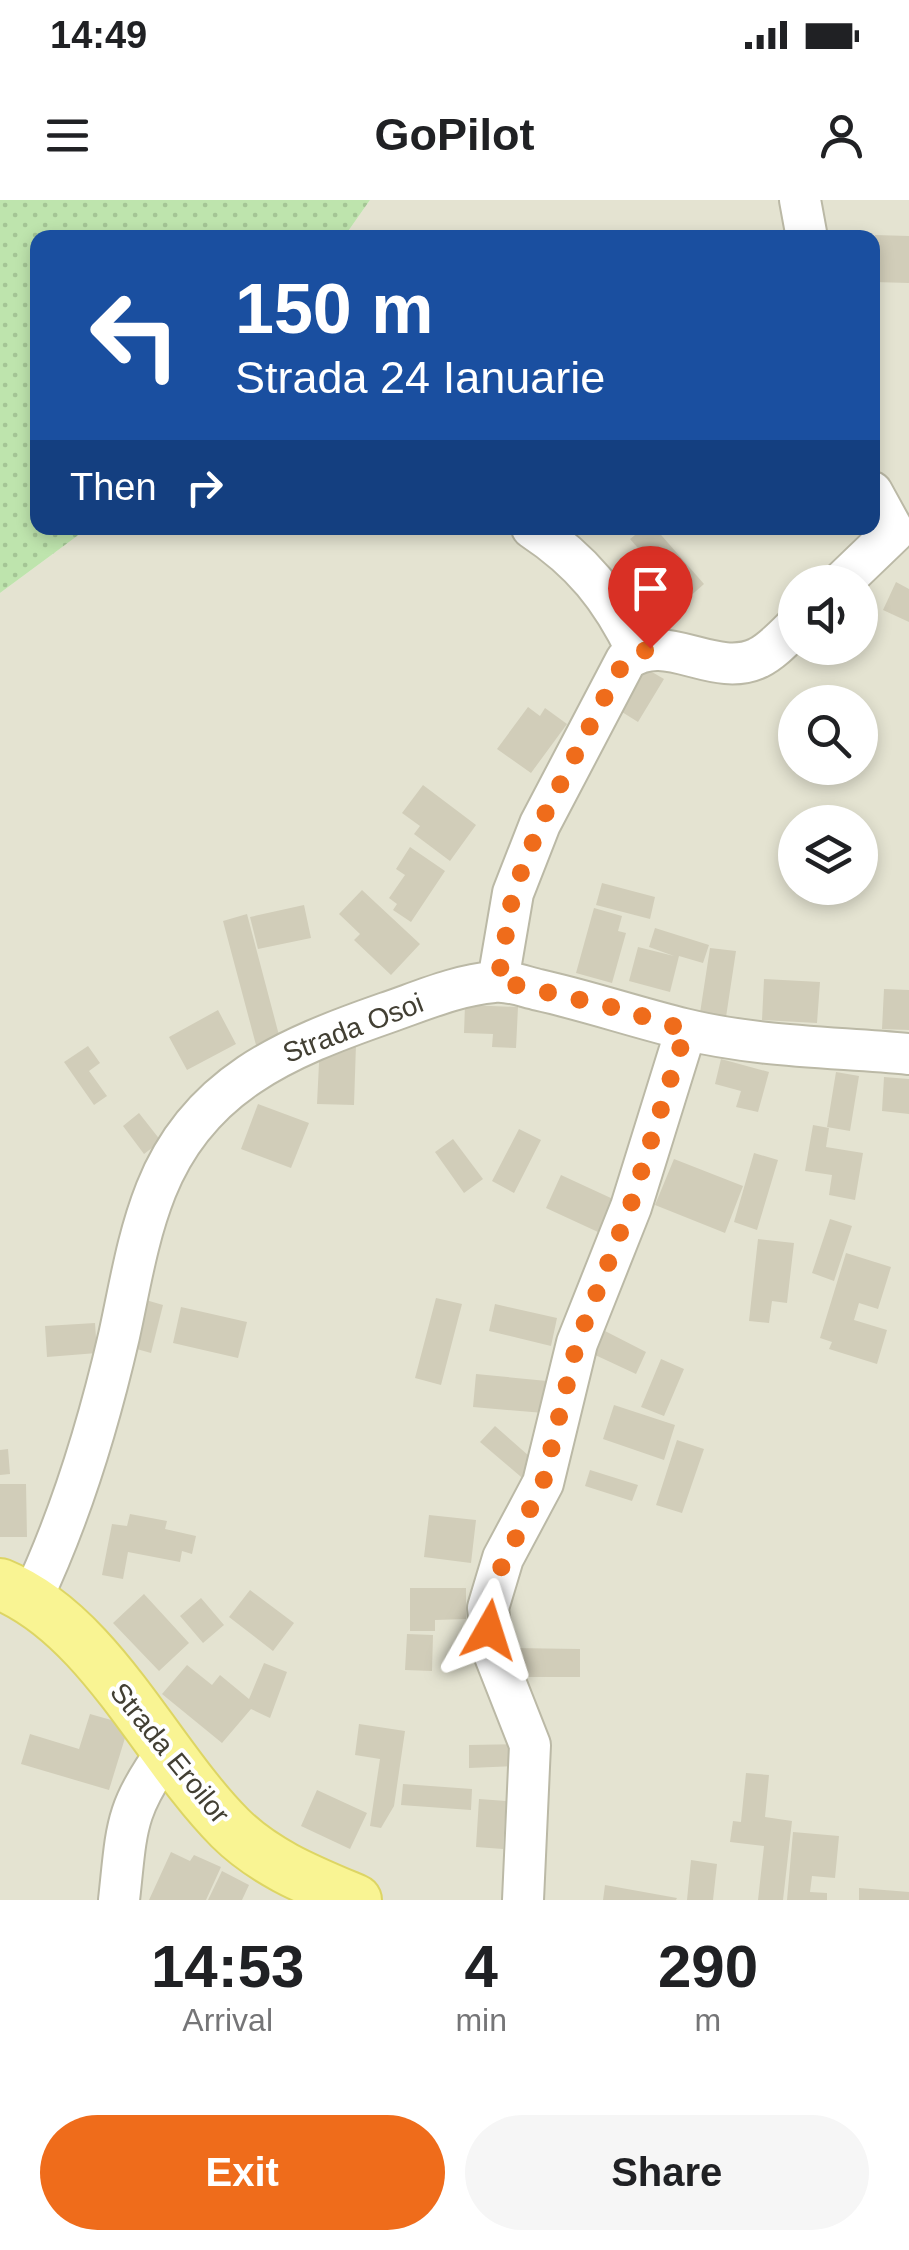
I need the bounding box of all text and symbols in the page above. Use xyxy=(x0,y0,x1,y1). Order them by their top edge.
text: 14:49 xyxy=(50,14,147,56)
icon: menu xyxy=(40,108,95,163)
icon: person xyxy=(814,108,869,163)
text: GoPilot xyxy=(375,109,534,160)
icon: left xyxy=(70,270,200,400)
text: 150 m xyxy=(235,270,433,348)
text: Strada 24 Ianuarie xyxy=(235,352,605,403)
icon: right xyxy=(177,460,232,515)
text: Then xyxy=(70,466,157,508)
pin xyxy=(608,546,693,649)
icon: arrive xyxy=(623,561,678,616)
map controls xyxy=(778,565,878,905)
button: sound xyxy=(778,565,878,665)
button: search xyxy=(778,685,878,785)
button: layers xyxy=(778,805,878,905)
street label: Strada Osoi xyxy=(278,987,428,1069)
position arrow xyxy=(437,1578,541,1682)
street label: Strada Eroilor xyxy=(104,1677,236,1829)
text: 14:53 xyxy=(151,1933,304,2000)
text: 4 xyxy=(464,1933,498,2000)
text: 290 xyxy=(658,1933,758,2000)
text: Arrival xyxy=(182,2002,273,2038)
text: min xyxy=(455,2002,507,2038)
text: m xyxy=(695,2002,721,2038)
button: Exit xyxy=(40,2115,445,2230)
button: Share xyxy=(465,2115,869,2230)

